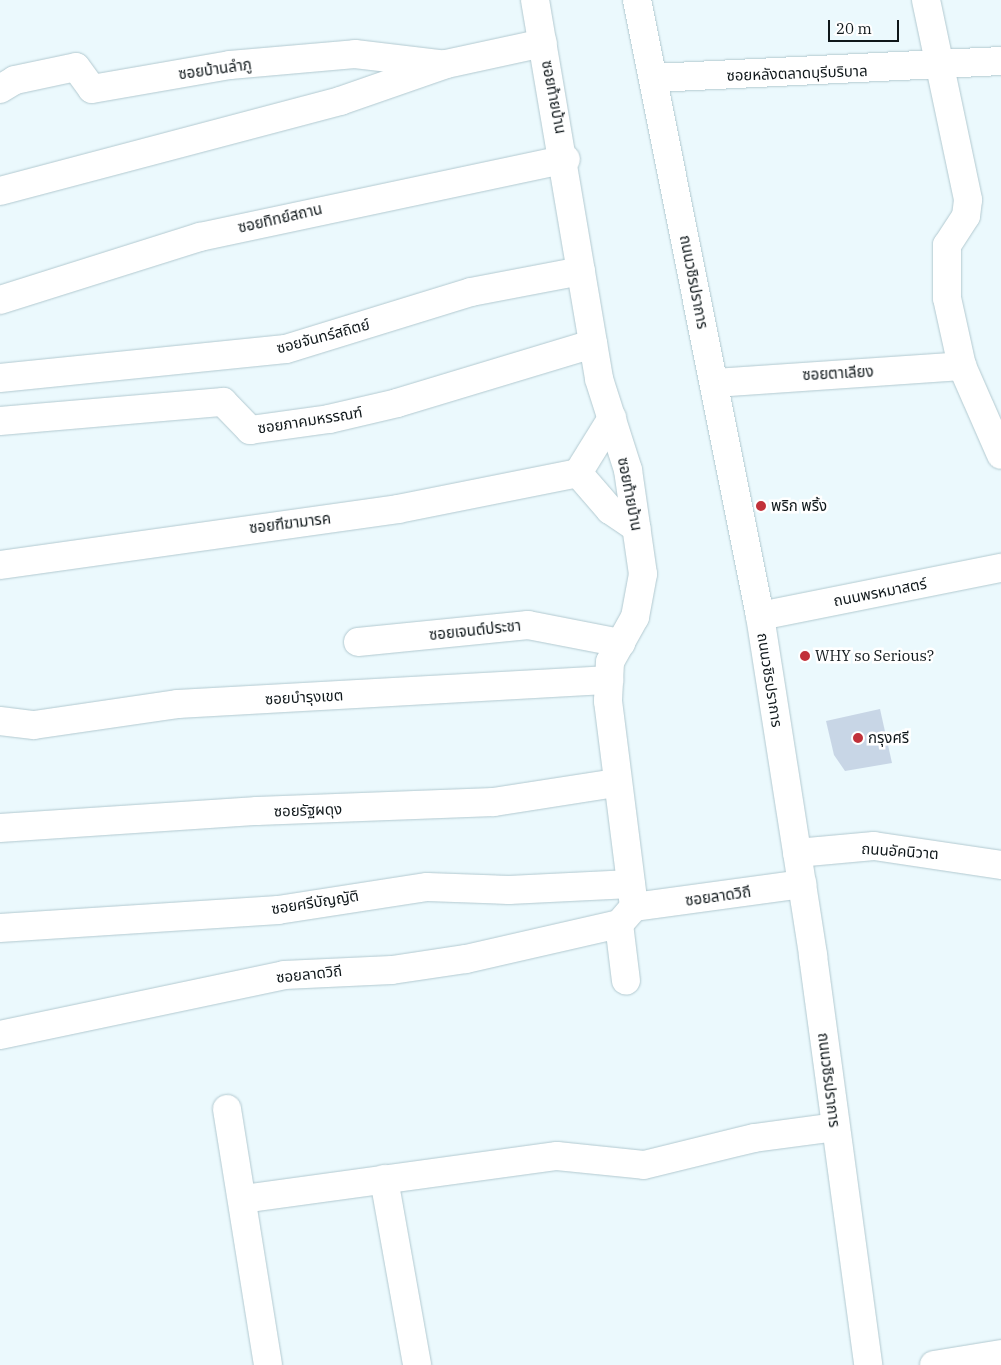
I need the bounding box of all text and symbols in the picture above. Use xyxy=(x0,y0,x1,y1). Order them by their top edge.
scale bar xyxy=(831,10,902,42)
text: 20 m xyxy=(836,19,872,38)
street label: ซอยบ้านลำภู xyxy=(177,55,253,83)
street label: ซอยท้ายบ้าน xyxy=(538,59,570,135)
street label: ซอยหลังตลาดบุรีบริบาล xyxy=(726,62,868,84)
street label: ซอยทิทย์สถาน xyxy=(236,200,324,236)
street label: ถนนวชิรปราการ xyxy=(676,234,712,330)
street label: ซอยจันทร์สถิตย์ xyxy=(275,315,371,357)
street label: ซอยตาเลียง xyxy=(802,362,874,384)
street label: ซอยภาคมหรรณฑ์ xyxy=(256,403,364,437)
street label: ซอยท้ายบ้าน xyxy=(614,456,646,532)
place label: พริก พริ้ง xyxy=(771,497,827,515)
marker: พริก พริ้ง xyxy=(755,500,767,512)
street label: ซอยฑีฆามารค xyxy=(248,509,332,537)
street label: ถนนพรหมาสตร์ xyxy=(832,574,928,610)
street label: ซอยเจนต์ประชา xyxy=(428,616,522,644)
street label: ถนนวชิรปราการ xyxy=(754,632,786,728)
place label: WHY so Serious? xyxy=(815,647,934,665)
marker: WHY so Serious? xyxy=(799,650,811,662)
street label: ซอยบำรุงเขต xyxy=(264,686,344,708)
place label: กรุงศรี xyxy=(868,729,909,747)
marker: กรุงศรี xyxy=(852,732,864,744)
street label: ซอยรัฐผดุง xyxy=(274,800,342,820)
street label: ถนนอัคนิวาต xyxy=(861,839,939,863)
street label: ซอยลาดวิถี xyxy=(684,882,752,910)
street label: ซอยศรีบัญญัติ xyxy=(270,886,360,918)
street label: ซอยลาดวิถี xyxy=(275,962,343,986)
street label: ถนนวชิรปราการ xyxy=(814,1032,844,1128)

